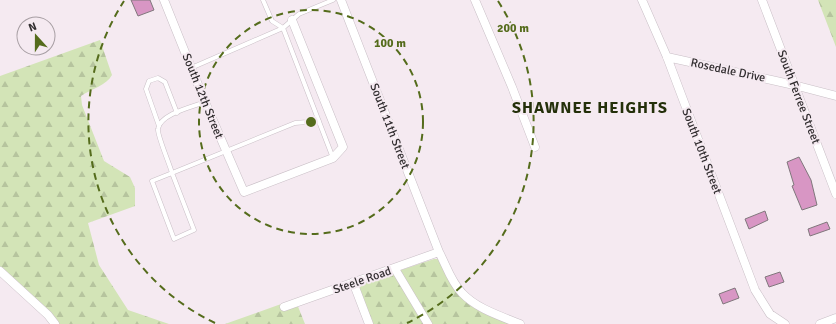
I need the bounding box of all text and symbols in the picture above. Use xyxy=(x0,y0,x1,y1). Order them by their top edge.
north arrow xyxy=(16,16,56,56)
text: N xyxy=(27,20,38,35)
text: 200 m xyxy=(497,21,529,36)
text: 100 m xyxy=(374,36,406,51)
street label: South Ferree Street xyxy=(774,48,823,146)
street label: South 12th Street xyxy=(179,51,226,141)
street label: Rosedale Drive xyxy=(689,55,767,86)
street label: South 11th Street xyxy=(366,81,413,171)
district label: SHAWNEE HEIGHTS xyxy=(512,98,668,118)
street label: South 10th Street xyxy=(678,106,725,196)
centre of rings xyxy=(304,115,318,129)
street label: Steele Road xyxy=(331,264,393,297)

